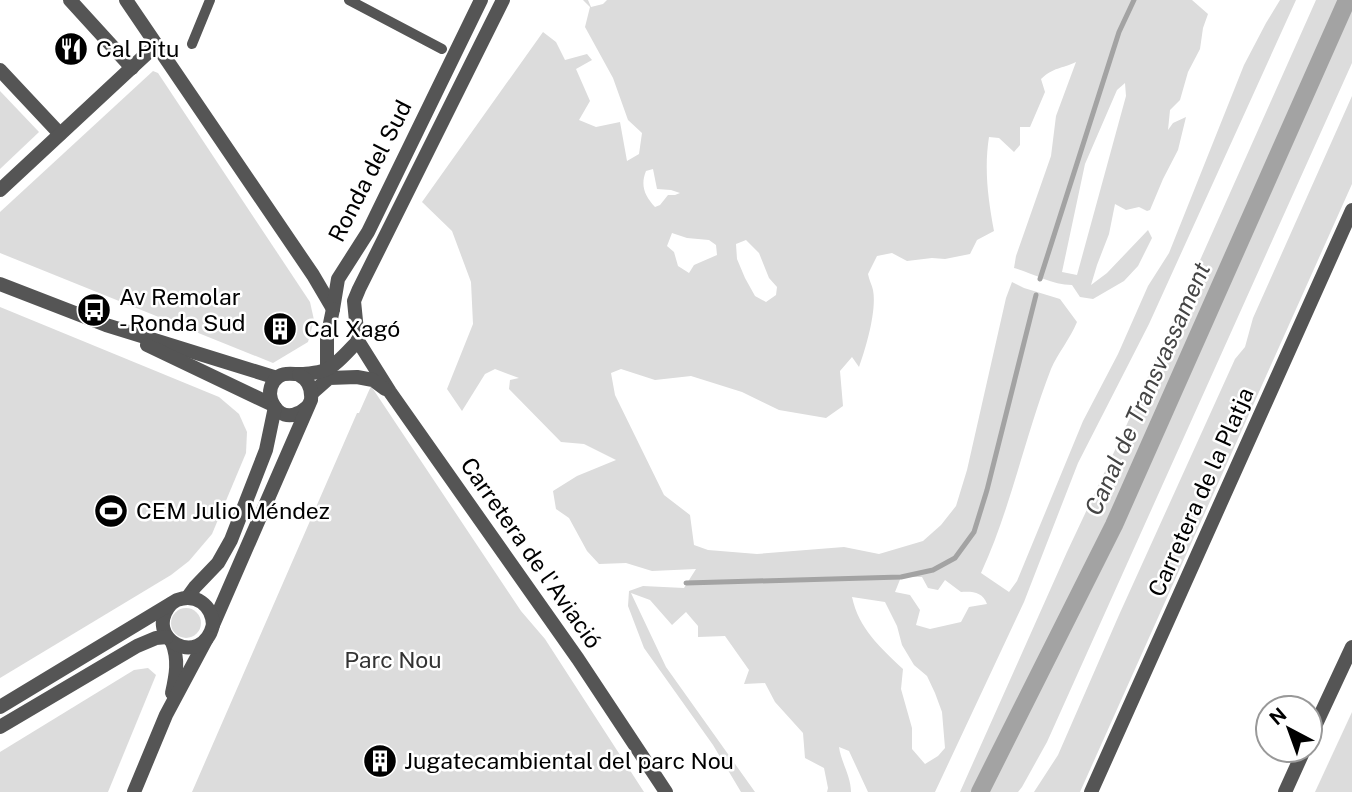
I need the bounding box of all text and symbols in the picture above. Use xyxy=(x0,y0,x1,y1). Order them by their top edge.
restaurant icon: Cal Pitu xyxy=(52,30,90,68)
place label: Cal Pitu xyxy=(96,35,179,62)
street label: Ronda del Sud xyxy=(322,96,417,246)
water label: Canal de Transvassament xyxy=(1079,258,1216,519)
place label: Av Remolar - Ronda Sud xyxy=(119,283,245,336)
bus stop icon: Av Remolar - Ronda Sud xyxy=(75,291,113,329)
building icon: Cal Xagó xyxy=(261,310,299,348)
place label: Cal Xagó xyxy=(304,315,400,342)
street label: Carretera de la Platja xyxy=(1142,383,1259,600)
street label: Carretera de l'Aviació xyxy=(455,452,608,653)
sports icon: CEM Julio Méndez xyxy=(92,492,130,530)
place label: CEM Julio Méndez xyxy=(136,497,330,524)
park label: Parc Nou xyxy=(344,646,442,673)
north arrow xyxy=(1254,694,1324,764)
text: N xyxy=(1265,703,1291,729)
building icon: Jugatecambiental del parc Nou xyxy=(361,742,399,780)
place label: Jugatecambiental del parc Nou xyxy=(404,747,734,774)

